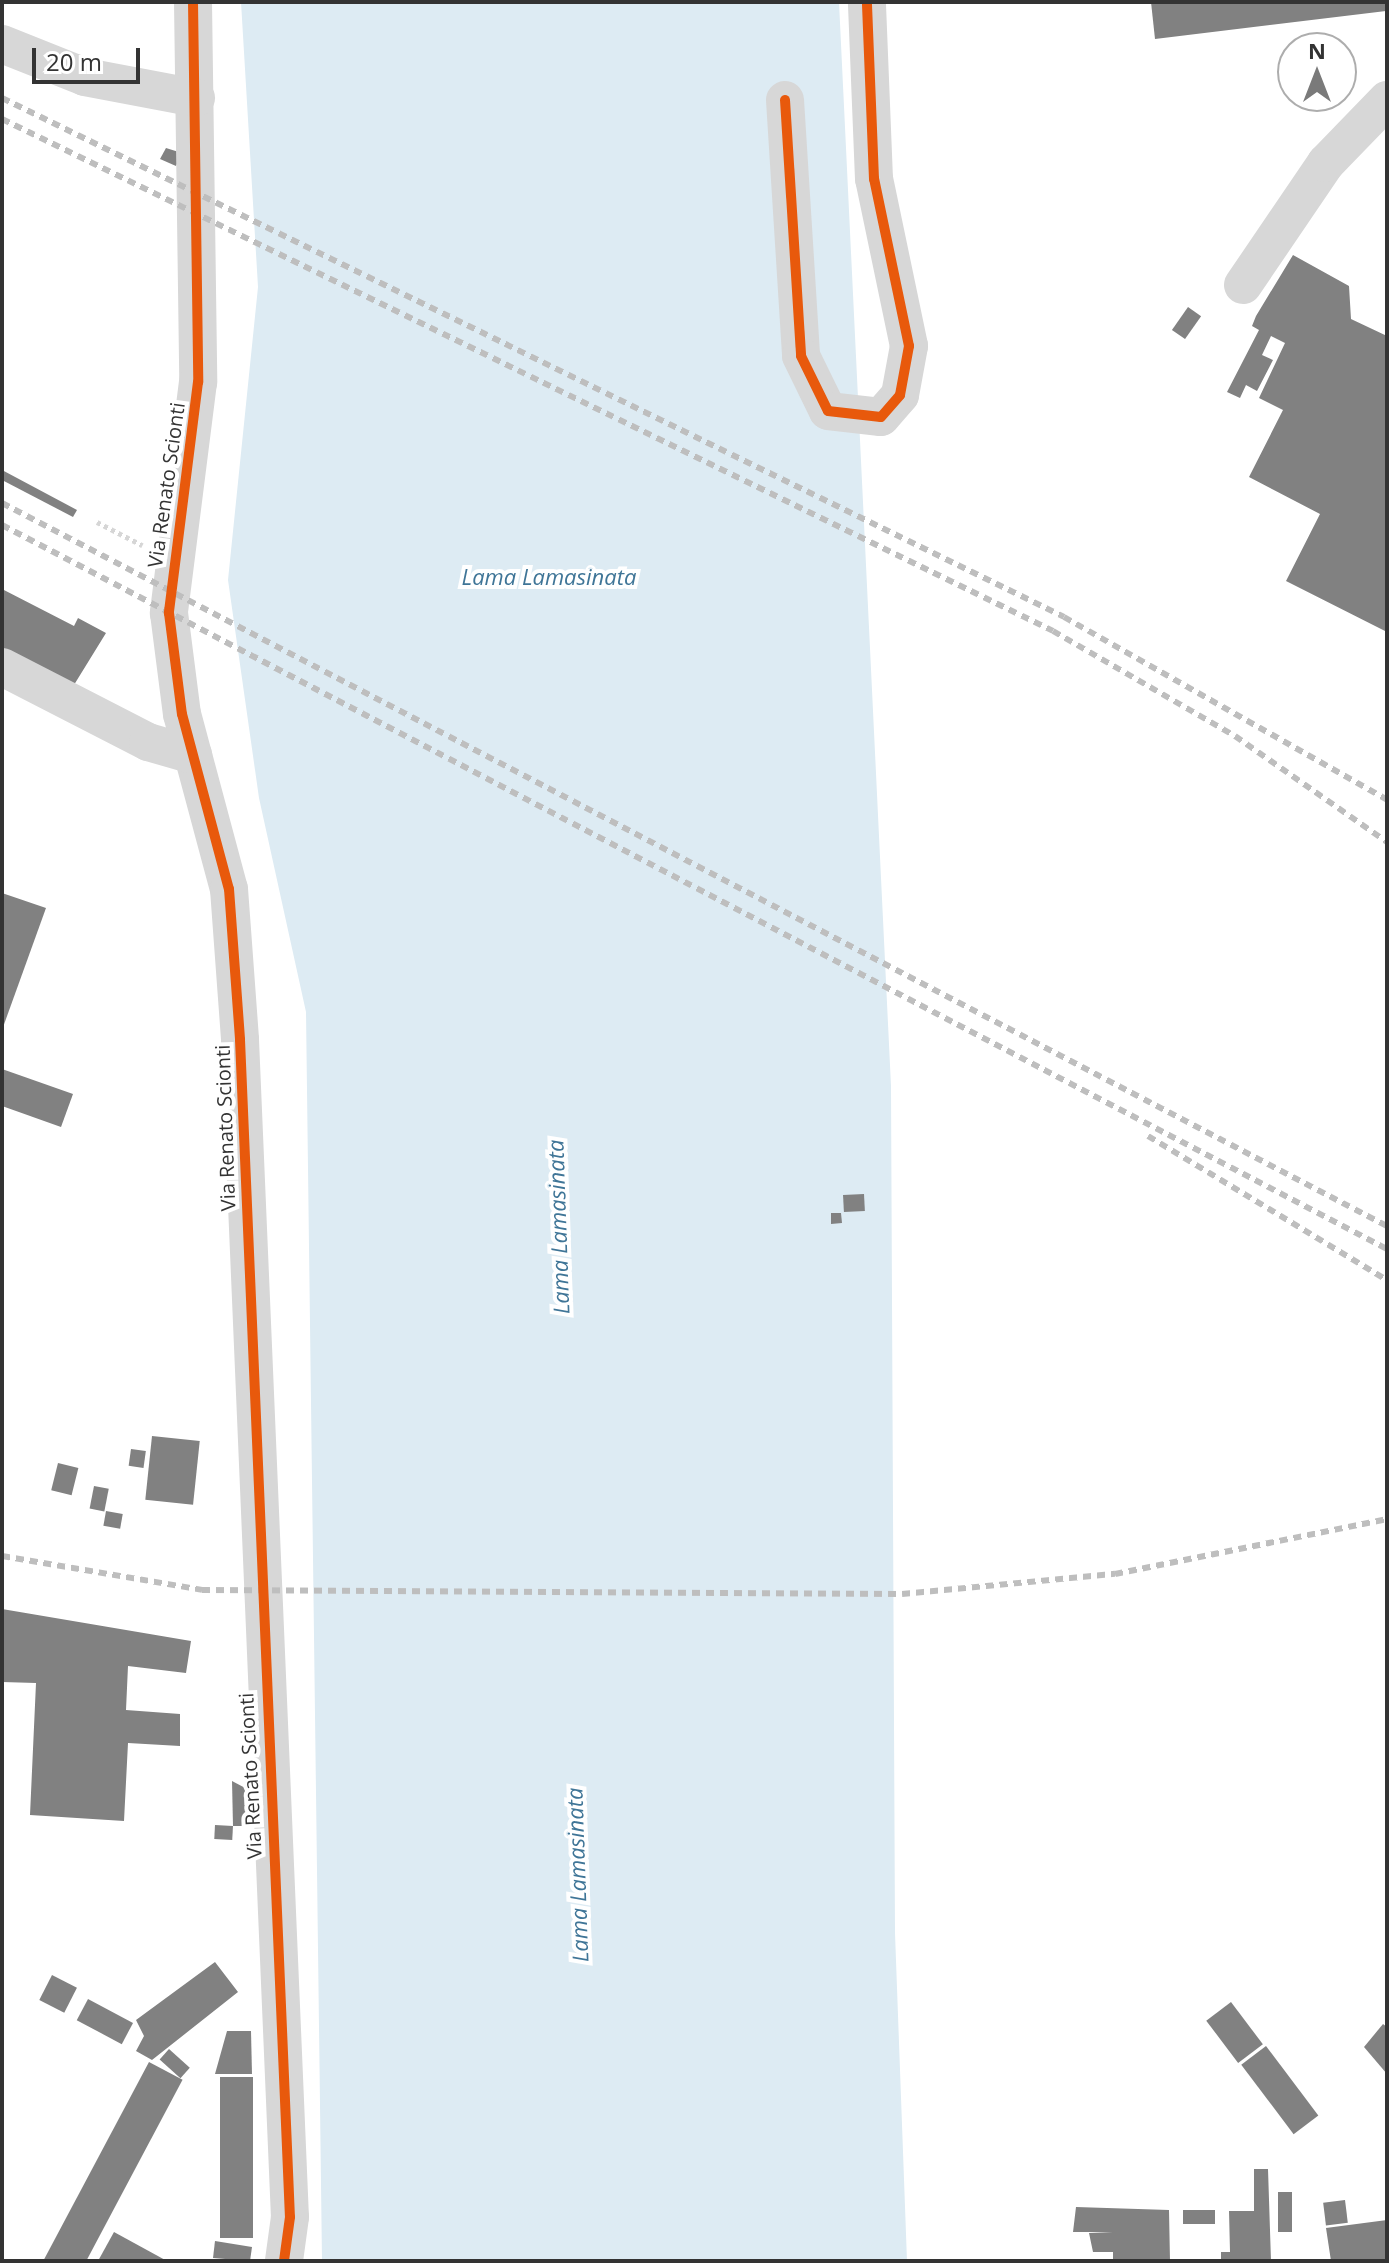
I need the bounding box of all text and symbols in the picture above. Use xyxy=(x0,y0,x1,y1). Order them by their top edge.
scale bar xyxy=(36,32,144,82)
north arrow xyxy=(1277,32,1357,112)
text: N xyxy=(1308,35,1326,65)
text: 20 m xyxy=(46,45,102,78)
street label: Via Renato Scionti xyxy=(143,401,189,569)
water label: Lama Lamasinata xyxy=(462,564,636,590)
street label: Via Renato Scionti xyxy=(210,1044,240,1212)
water label: Lama Lamasinata xyxy=(542,1139,574,1315)
street label: Via Renato Scionti xyxy=(234,1692,266,1860)
water label: Lama Lamasinata xyxy=(561,1787,593,1963)

